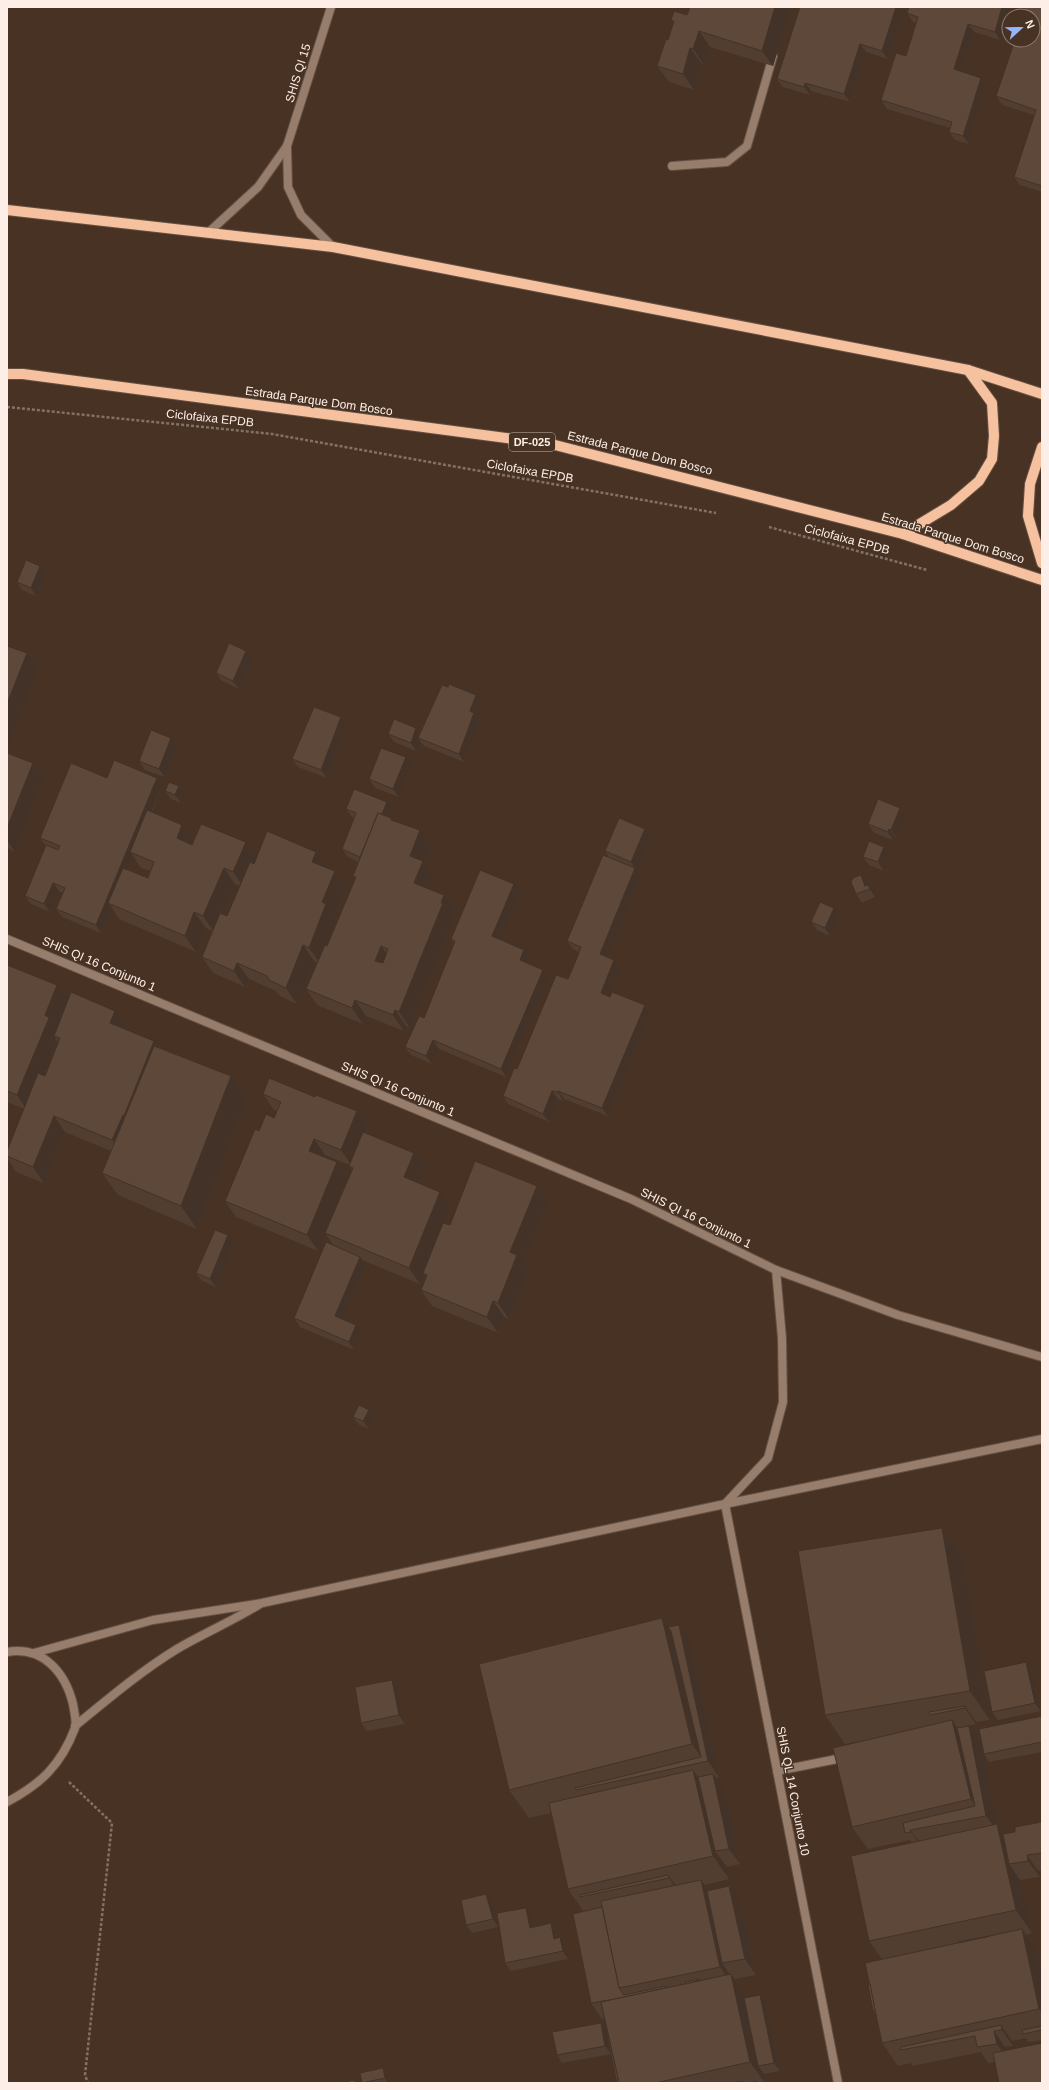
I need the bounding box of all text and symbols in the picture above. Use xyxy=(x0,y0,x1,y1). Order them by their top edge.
north arrow xyxy=(1001,8,1041,48)
text: N xyxy=(1023,18,1037,30)
street label: SHIS QI 15 xyxy=(282,42,314,104)
street label: Estrada Parque Dom Bosco xyxy=(244,384,394,418)
street label: Ciclofaixa EPDB xyxy=(165,406,255,430)
street label: Estrada Parque Dom Bosco xyxy=(566,428,714,478)
road number: DF-025 xyxy=(509,433,555,451)
street label: Ciclofaixa EPDB xyxy=(485,456,575,486)
street label: Estrada Parque Dom Bosco xyxy=(880,510,1026,567)
street label: Ciclofaixa EPDB xyxy=(803,521,891,557)
street label: SHIS QI 16 Conjunto 1 xyxy=(40,934,158,994)
street label: SHIS QI 16 Conjunto 1 xyxy=(339,1059,457,1119)
street label: SHIS QI 16 Conjunto 1 xyxy=(638,1185,754,1251)
street label: SHIS QL 14 Conjunto 10 xyxy=(774,1725,812,1857)

